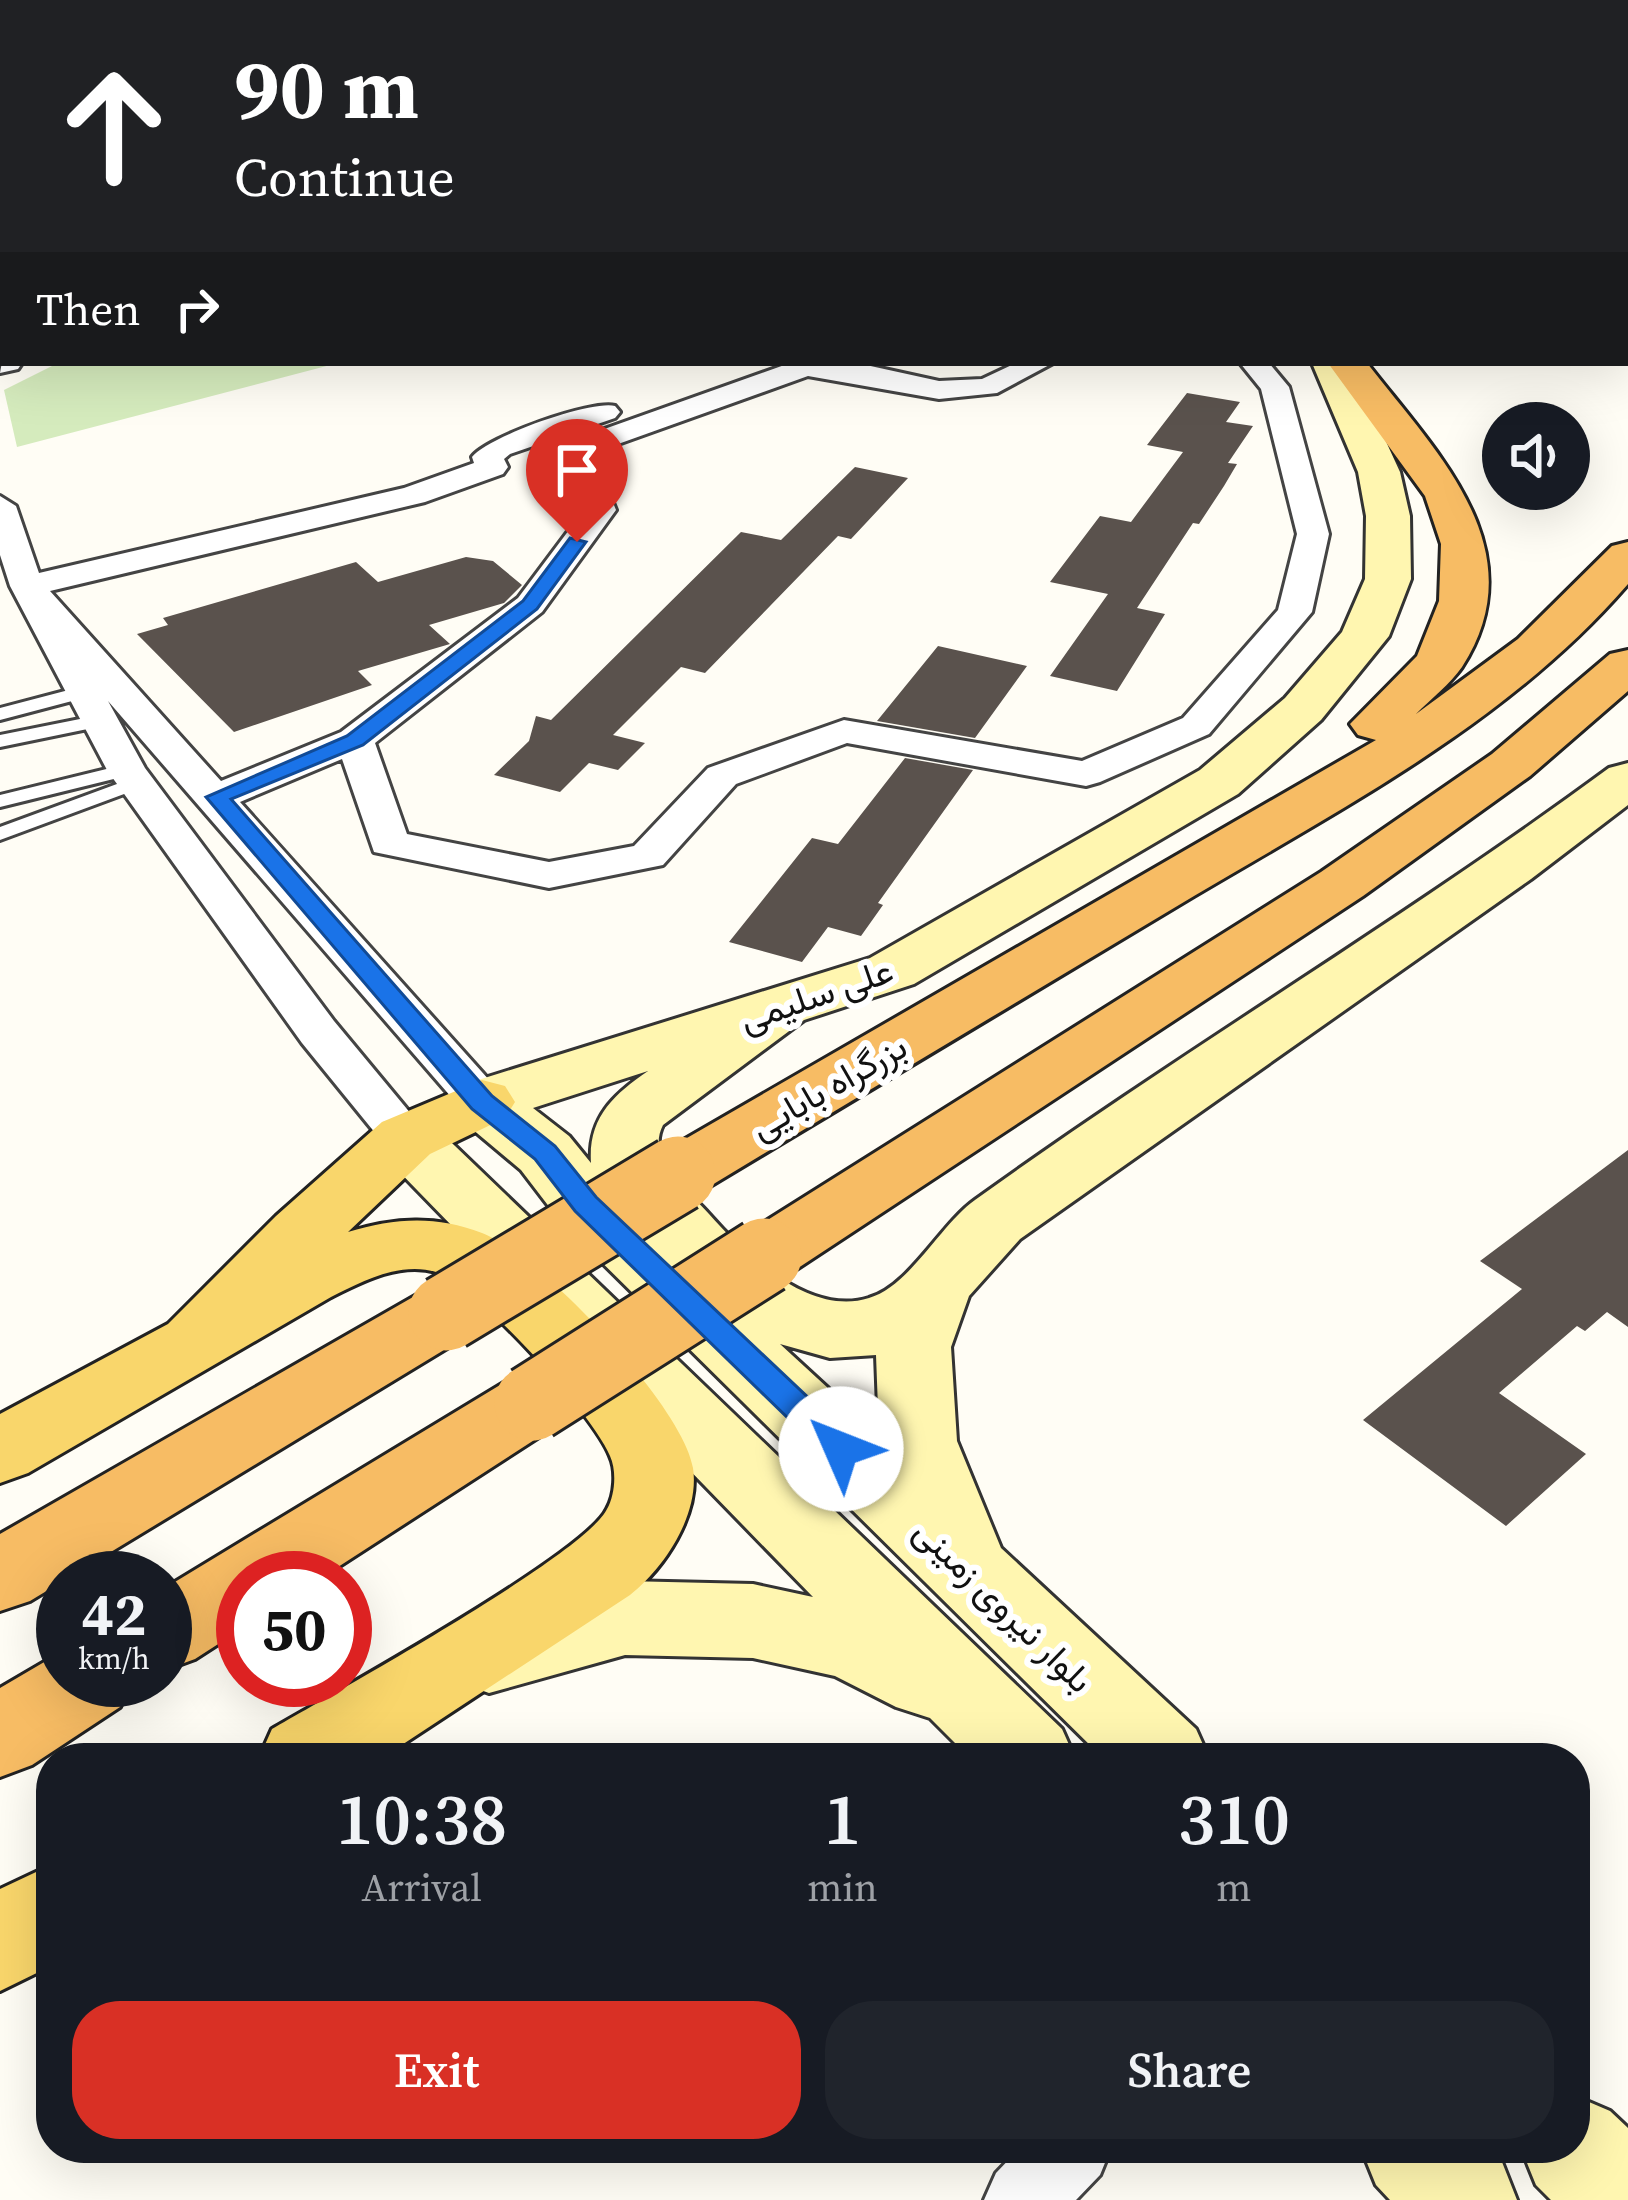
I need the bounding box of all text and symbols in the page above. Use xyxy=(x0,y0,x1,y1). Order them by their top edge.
text: 90 m xyxy=(234,31,419,146)
icon: ahead xyxy=(36,48,192,204)
text: Continue xyxy=(234,140,455,214)
icon: right xyxy=(164,276,230,342)
text: Then xyxy=(36,278,140,340)
map controls xyxy=(1482,402,1590,510)
button: sound xyxy=(1482,402,1590,510)
pin xyxy=(526,419,628,542)
icon: arrive xyxy=(544,437,610,503)
street label: علی سلیمی xyxy=(733,945,899,1044)
street label: بزرگراه بابایی xyxy=(741,1022,916,1151)
position arrow xyxy=(778,1386,904,1512)
street label: بلوار نیروی زمینی xyxy=(903,1507,1104,1704)
speed limit sign: 50 xyxy=(216,1551,372,1707)
text: 42 xyxy=(81,1573,147,1655)
text: km/h xyxy=(78,1638,150,1679)
text: 10:38 xyxy=(336,1769,507,1868)
text: 1 xyxy=(824,1769,861,1868)
text: 310 xyxy=(1178,1769,1290,1868)
text: Arrival xyxy=(361,1861,482,1914)
text: min xyxy=(807,1861,878,1914)
text: m xyxy=(1216,1861,1251,1914)
button: Exit xyxy=(72,2001,801,2139)
button: Share xyxy=(825,2001,1554,2139)

